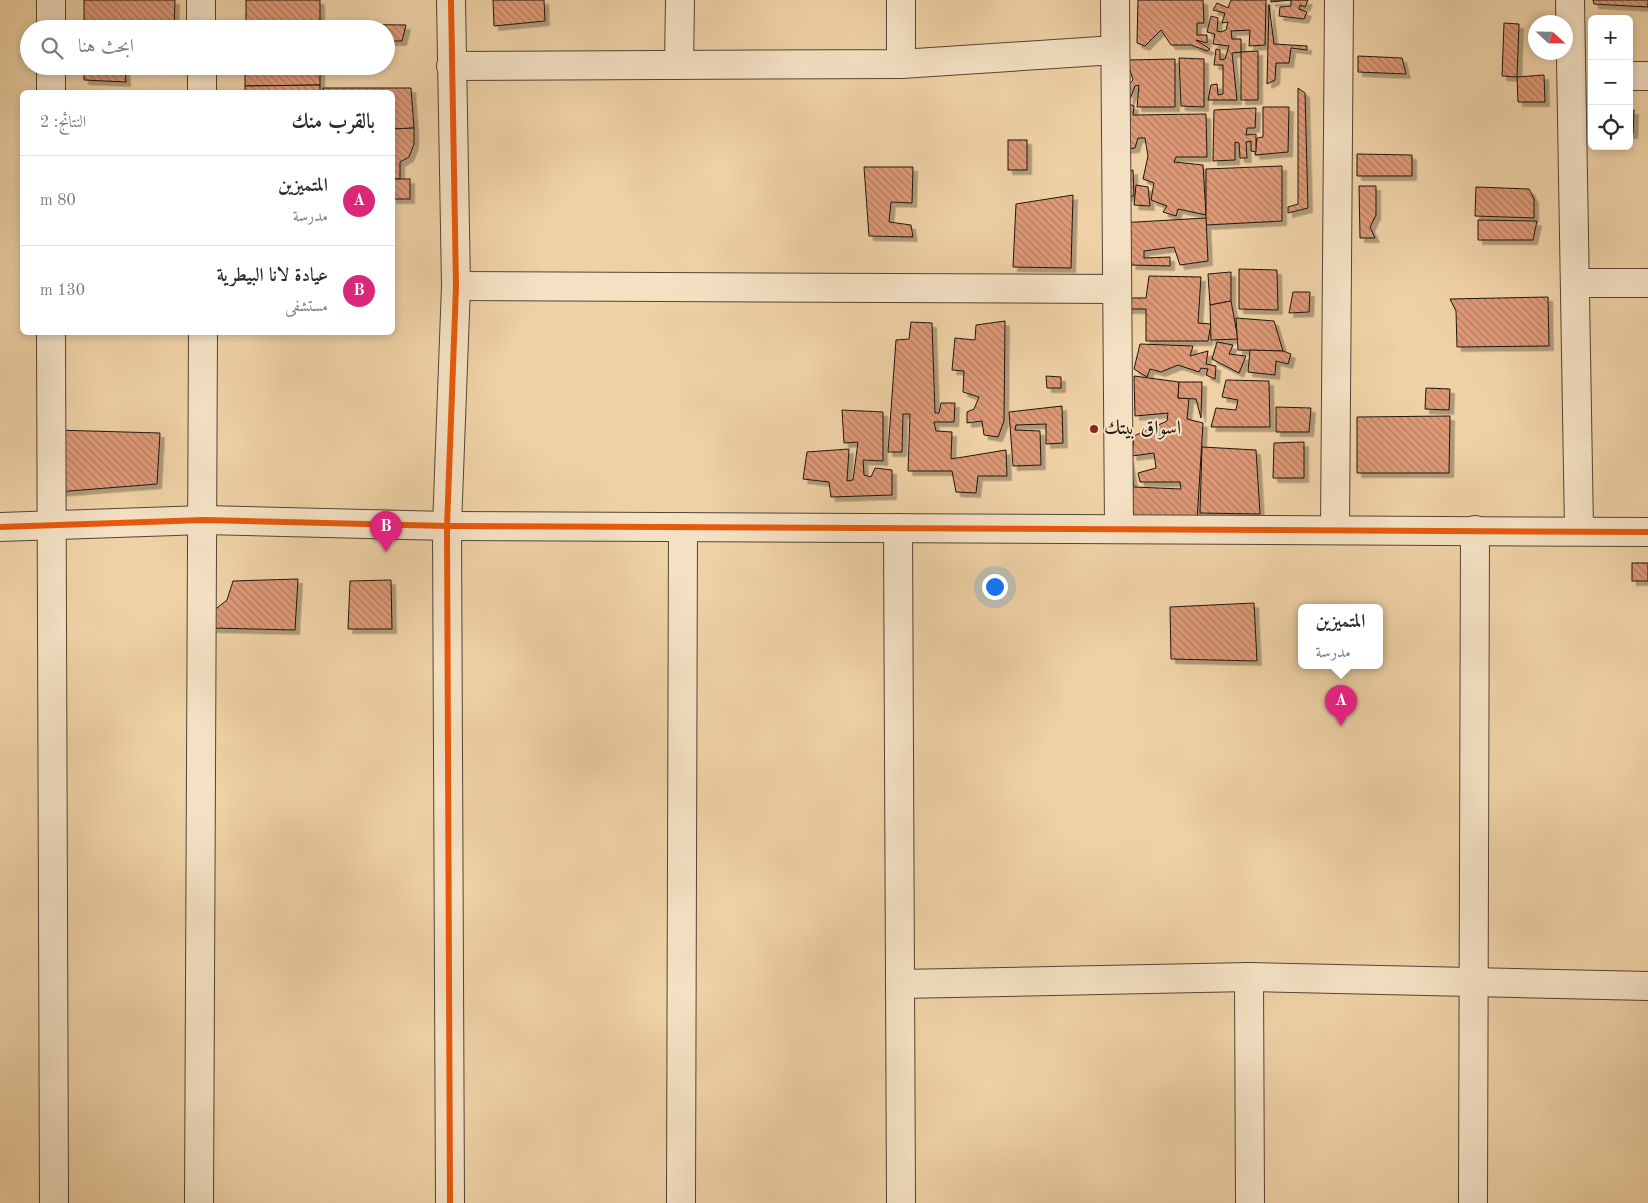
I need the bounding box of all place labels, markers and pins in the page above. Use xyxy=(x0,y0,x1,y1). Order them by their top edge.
place label: اسواق بيتك xyxy=(1104,418,1181,440)
marker: اسواق بيتك xyxy=(1088,423,1100,435)
pin: B xyxy=(370,511,402,552)
pin: A xyxy=(1325,685,1357,726)

